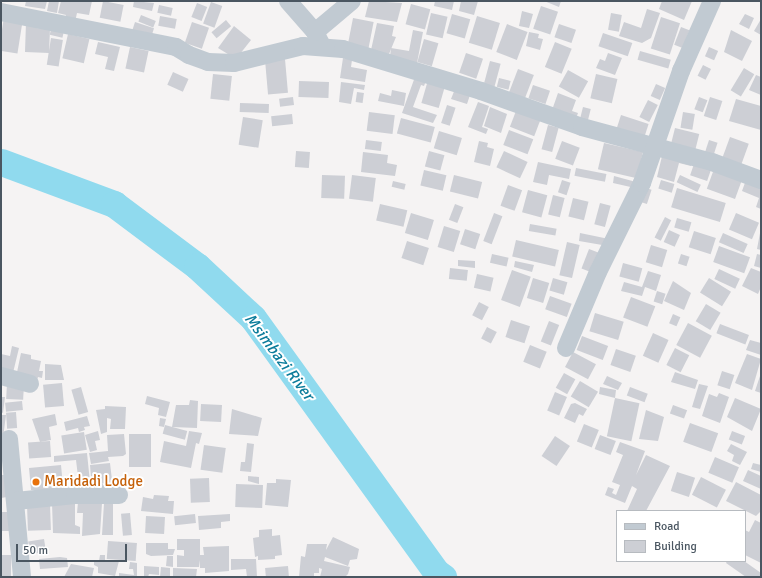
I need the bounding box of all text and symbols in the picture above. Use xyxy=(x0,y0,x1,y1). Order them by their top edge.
water label: Msimbazi River xyxy=(240,310,318,404)
place label: Maridadi Lodge xyxy=(44,473,143,491)
marker: Maridadi Lodge xyxy=(31,477,41,487)
legend xyxy=(616,510,746,562)
text: Road xyxy=(654,519,680,534)
scale bar xyxy=(18,536,129,562)
text: Building xyxy=(654,539,697,554)
text: 50 m xyxy=(23,543,48,558)

